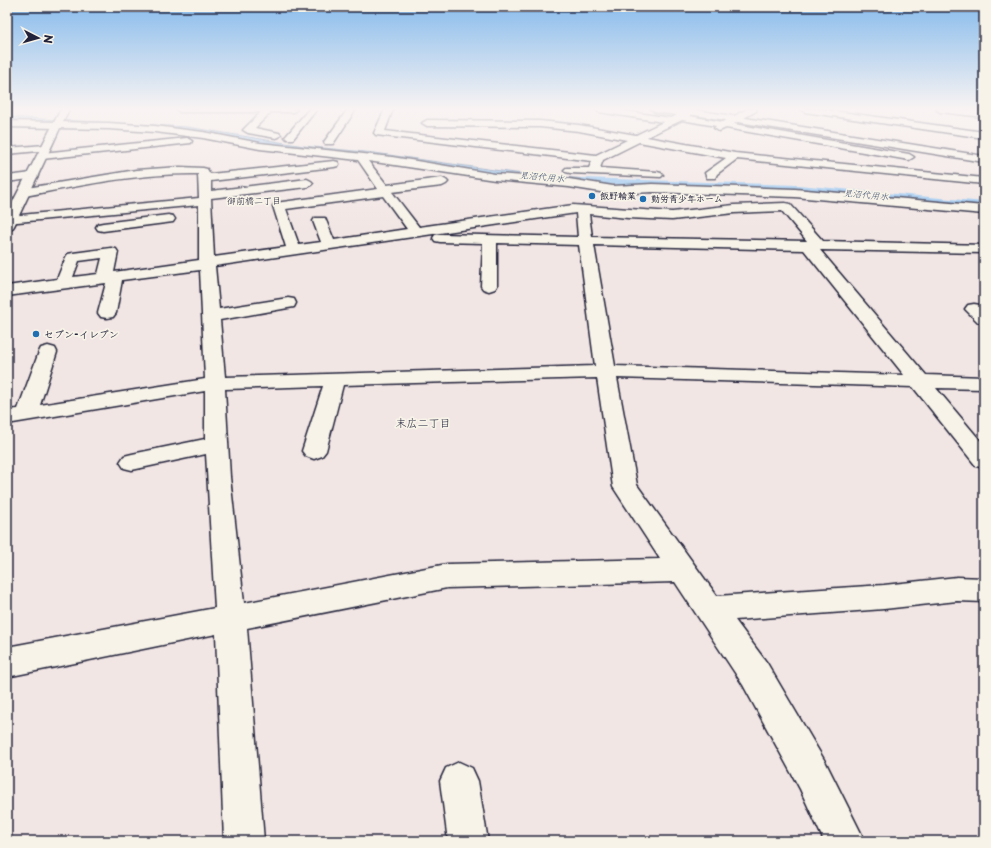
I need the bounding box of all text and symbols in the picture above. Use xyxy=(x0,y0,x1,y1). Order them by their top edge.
north arrow xyxy=(18,18,58,58)
text: N xyxy=(40,34,57,45)
water label: 見沼代用水 xyxy=(519,167,565,185)
water label: 見沼代用水 xyxy=(843,185,889,203)
place label: 飯野輪業 xyxy=(600,188,636,202)
marker: 飯野輪業 xyxy=(587,191,597,201)
place label: 勤労青少年ホーム xyxy=(651,191,723,205)
district label: 御前橋二丁目 xyxy=(227,193,281,207)
marker: 勤労青少年ホーム xyxy=(638,194,648,204)
place label: セブン-イレブン xyxy=(44,326,119,341)
marker: セブン-イレブン xyxy=(31,329,41,339)
district label: 末広二丁目 xyxy=(396,414,451,431)

